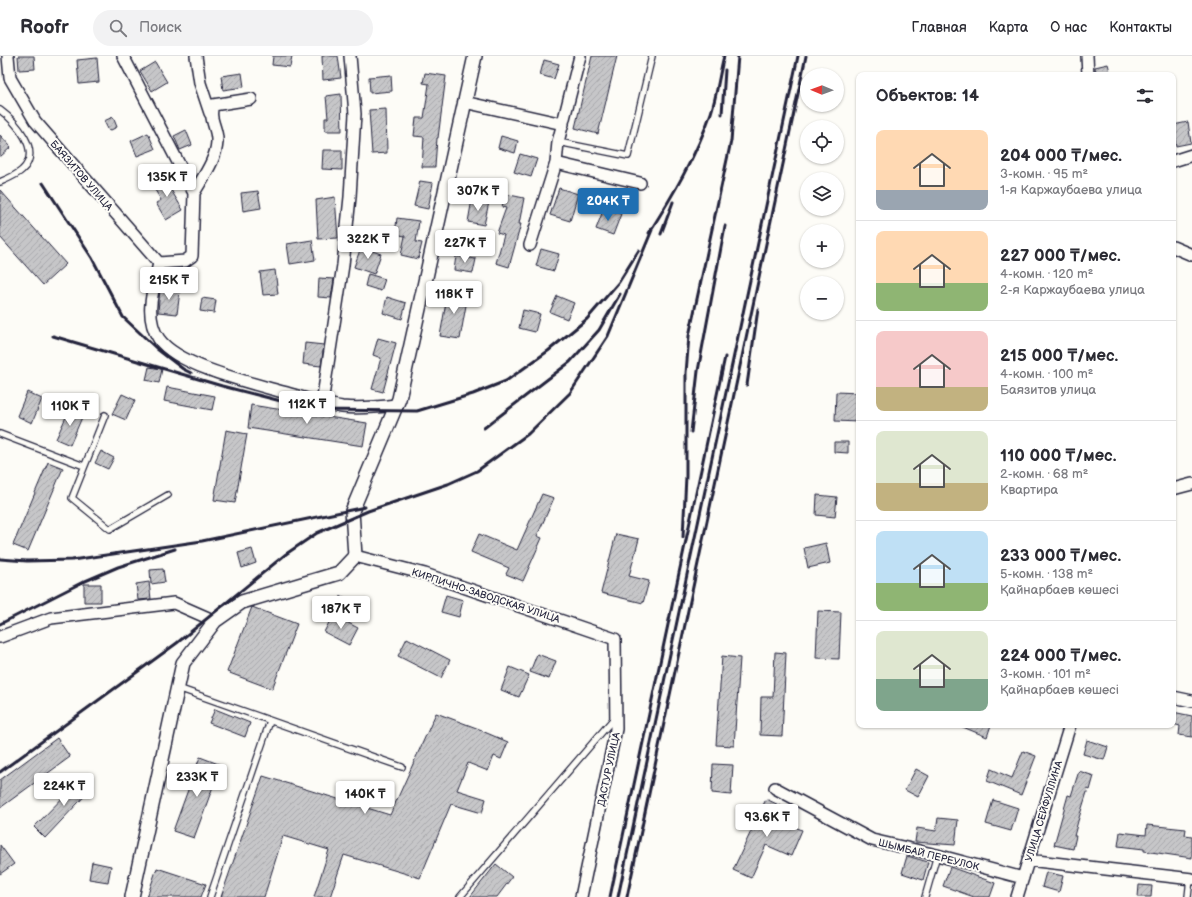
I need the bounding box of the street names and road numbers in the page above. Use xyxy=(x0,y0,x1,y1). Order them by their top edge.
street label: БАЯЗИТОВ УЛИЦА xyxy=(48,138,116,214)
street label: КИРПИЧНО-ЗАВОДСКАЯ УЛИЦА xyxy=(410,566,562,626)
street label: ДАСТУР УЛИЦА xyxy=(595,730,623,807)
street label: УЛИЦА СЕЙФУЛЛИНА xyxy=(1023,758,1065,863)
street label: ШЫМБАЙ ПЕРЕУЛОК xyxy=(877,837,981,873)

